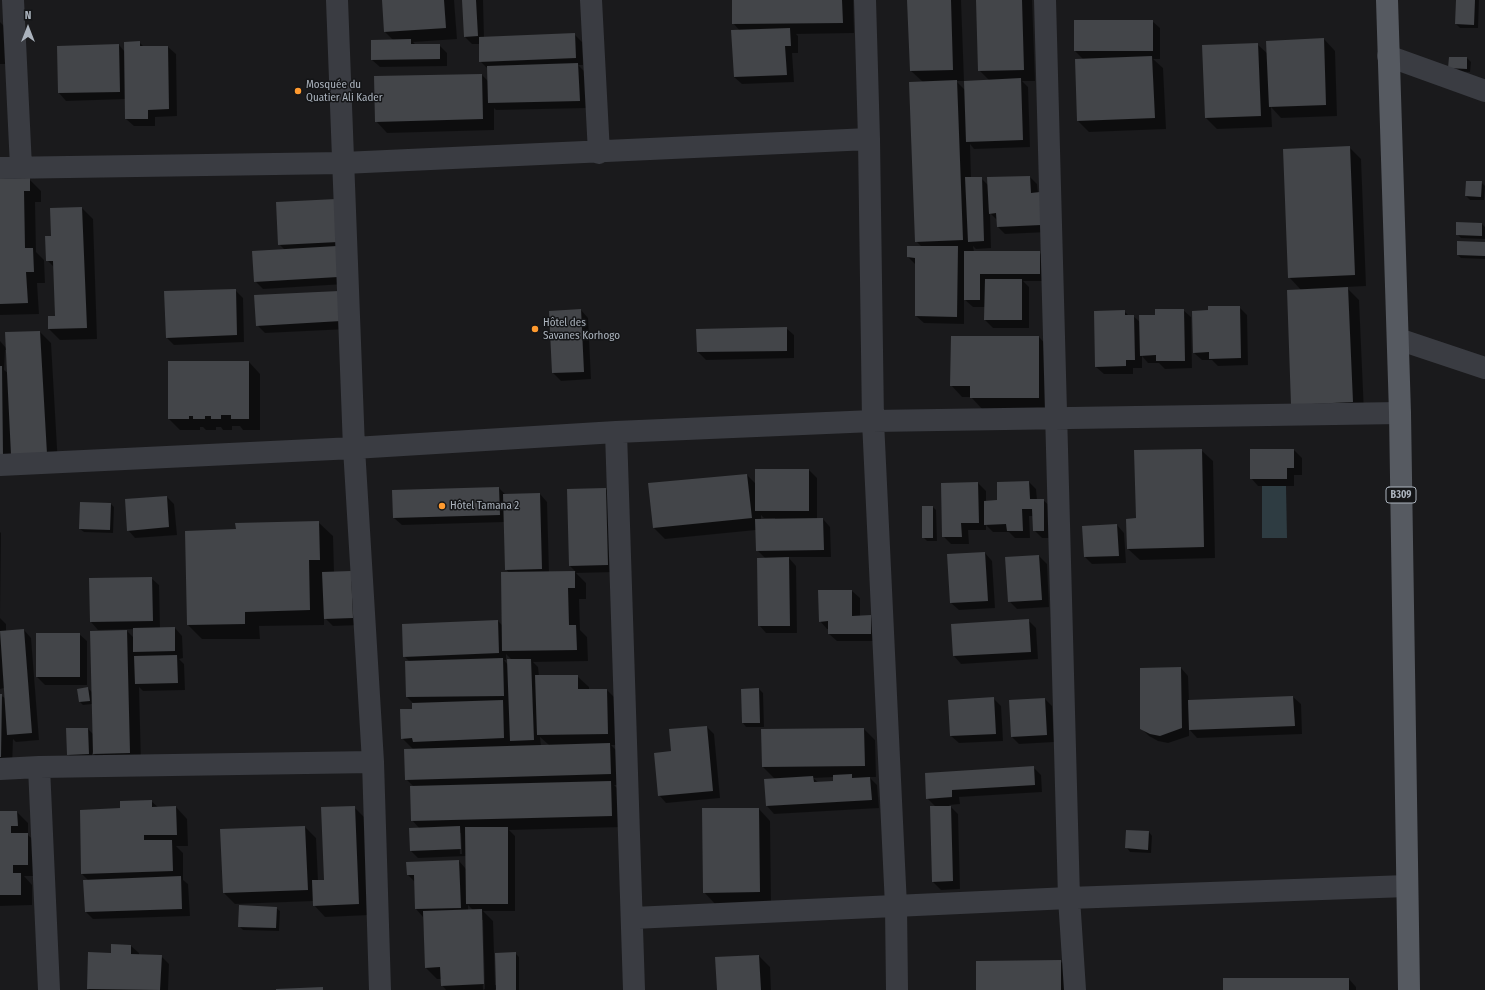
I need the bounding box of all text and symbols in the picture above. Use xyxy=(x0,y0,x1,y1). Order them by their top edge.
north arrow xyxy=(8,8,48,48)
text: N xyxy=(25,9,31,22)
place label: Mosquée du Quatier Ali Kader xyxy=(306,78,383,104)
marker: Mosquée du Quatier Ali Kader xyxy=(293,86,303,96)
place label: Hôtel des Savanes Korhogo xyxy=(543,316,620,342)
marker: Hôtel des Savanes Korhogo xyxy=(530,324,540,334)
road number: B309 xyxy=(1386,487,1416,503)
place label: Hôtel Tamana 2 xyxy=(450,499,519,513)
marker: Hôtel Tamana 2 xyxy=(437,501,447,511)

